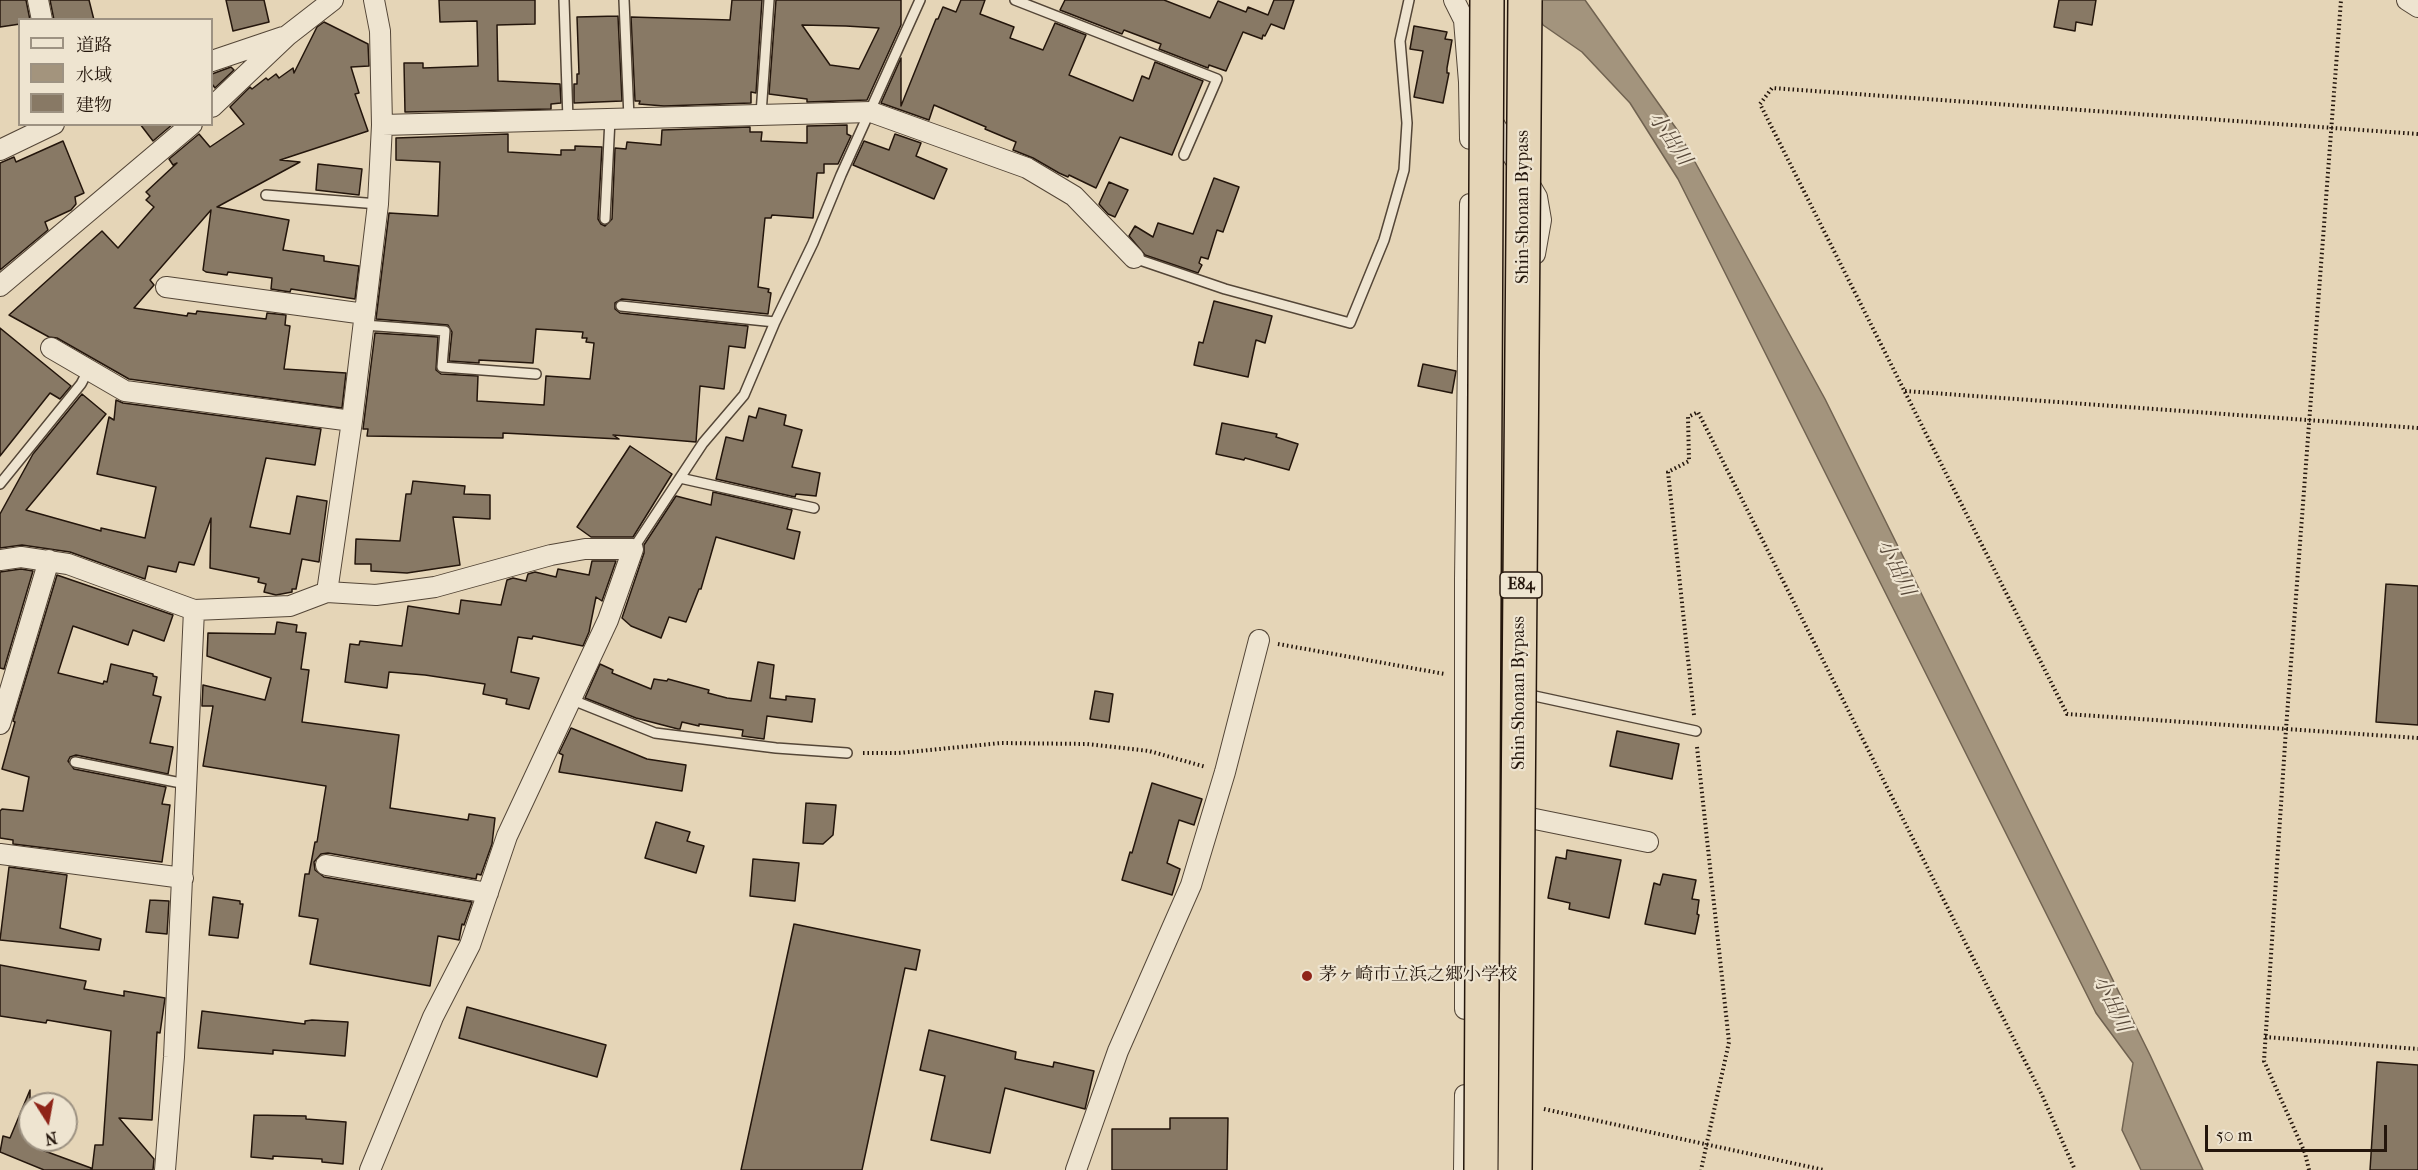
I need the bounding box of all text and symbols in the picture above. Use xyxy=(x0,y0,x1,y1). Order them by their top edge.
legend xyxy=(18,18,213,126)
text: 道路 xyxy=(76,35,112,56)
text: 水域 xyxy=(76,65,112,86)
text: 建物 xyxy=(76,95,112,116)
water label: 小出川 xyxy=(1642,107,1696,171)
street label: Shin-Shonan Bypass xyxy=(1513,130,1535,284)
water label: 小出川 xyxy=(1871,536,1919,600)
road number: E84 xyxy=(1500,572,1542,598)
street label: Shin-Shonan Bypass xyxy=(1509,616,1531,770)
place label: 茅ヶ崎市立浜之郷小学校 xyxy=(1319,965,1517,987)
marker: 茅ヶ崎市立浜之郷小学校 xyxy=(1300,969,1314,983)
water label: 小出川 xyxy=(2087,972,2135,1036)
north arrow xyxy=(18,1092,78,1152)
scale bar xyxy=(2208,1113,2390,1151)
text: 50 m xyxy=(2216,1125,2252,1146)
text: N xyxy=(43,1128,59,1149)

